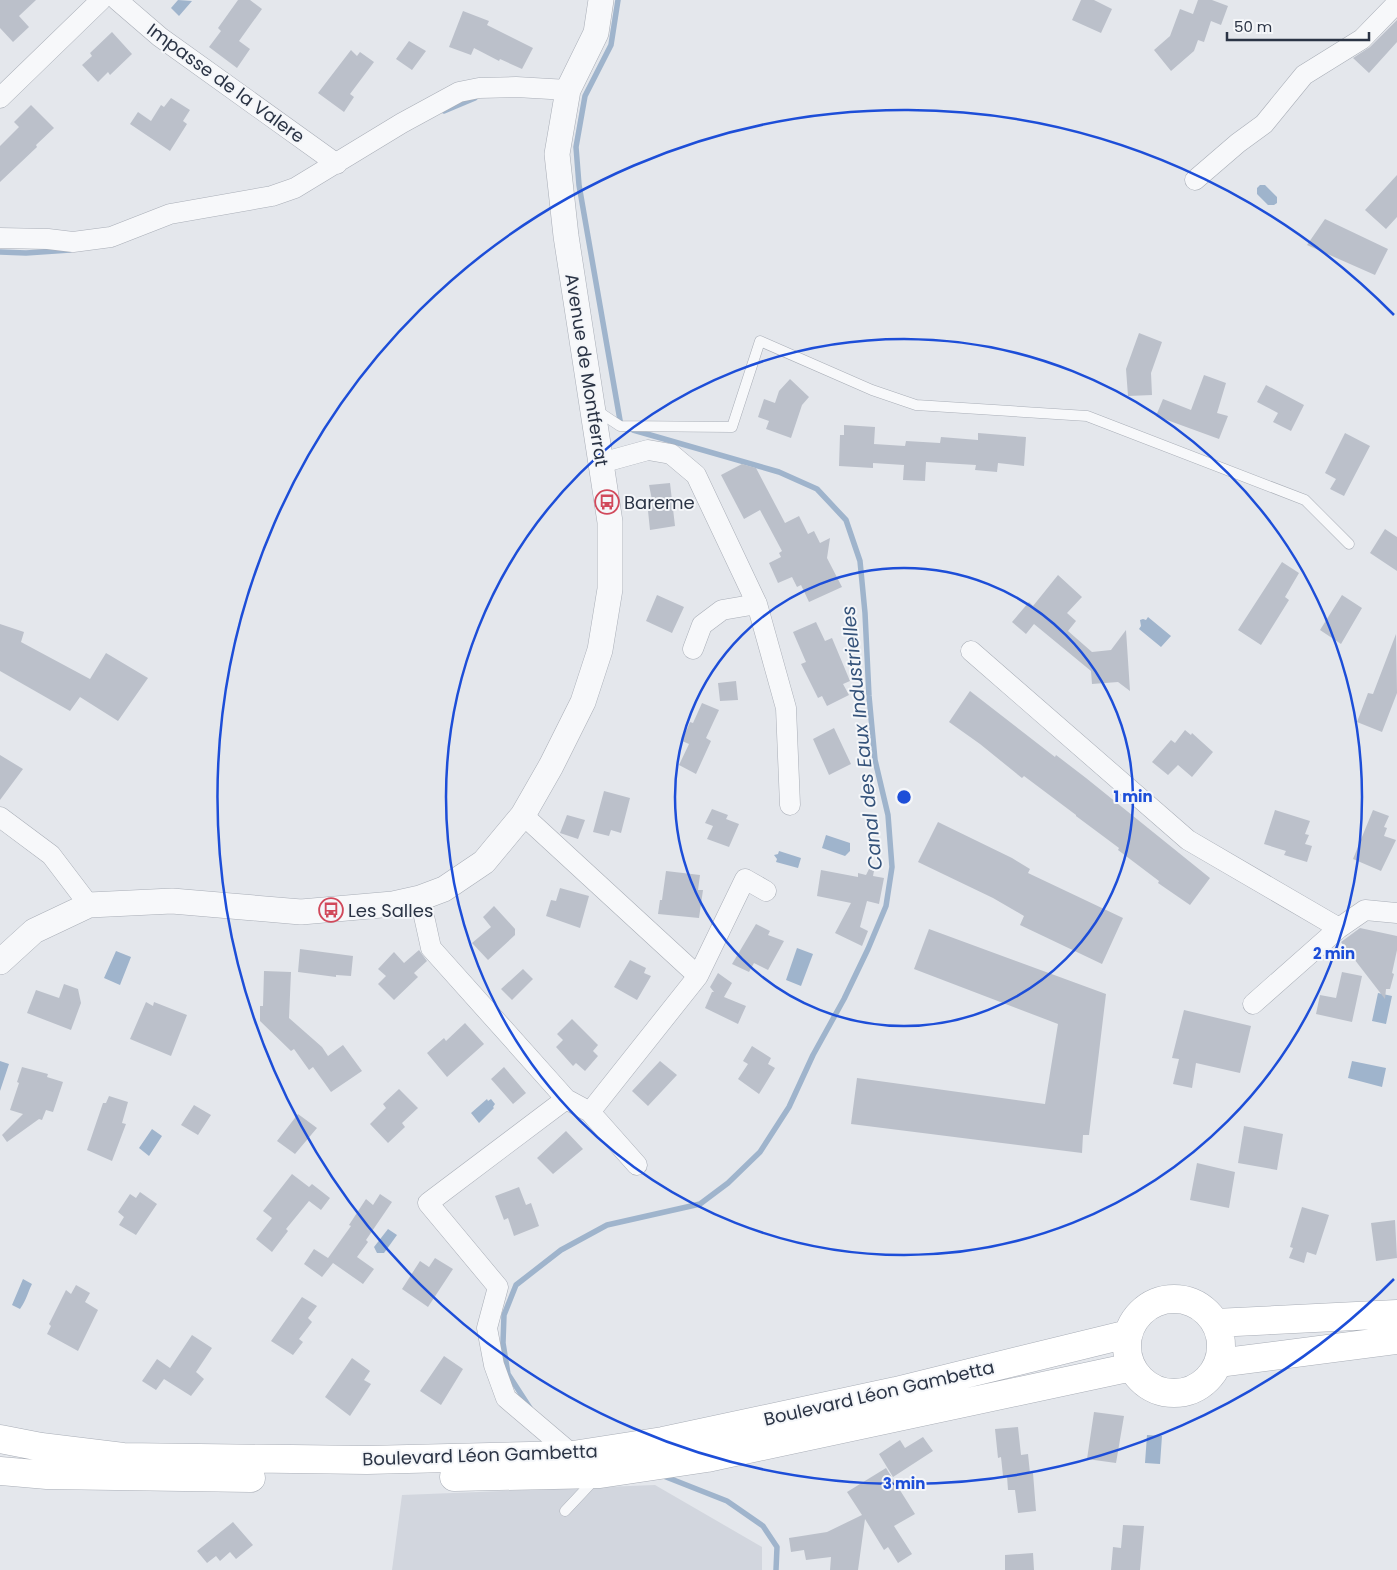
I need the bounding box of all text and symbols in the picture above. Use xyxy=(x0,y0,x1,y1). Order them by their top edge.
scale bar xyxy=(1227,10,1370,42)
text: 50 m xyxy=(1234,16,1272,37)
street label: Impasse de la Valere xyxy=(142,17,310,149)
street label: Avenue de Montferrat xyxy=(559,272,615,468)
bus stop icon: Bareme xyxy=(594,489,620,515)
place label: Bareme xyxy=(624,490,695,515)
water label: Canal des Eaux Industrielles xyxy=(835,604,889,872)
text: 1 min xyxy=(1113,786,1153,807)
centre of rings xyxy=(895,788,913,806)
bus stop icon: Les Salles xyxy=(318,897,344,923)
place label: Les Salles xyxy=(348,898,433,923)
text: 2 min xyxy=(1313,943,1355,964)
street label: Boulevard Léon Gambetta xyxy=(761,1354,997,1432)
street label: Boulevard Léon Gambetta xyxy=(362,1438,598,1472)
text: 3 min xyxy=(883,1473,925,1494)

